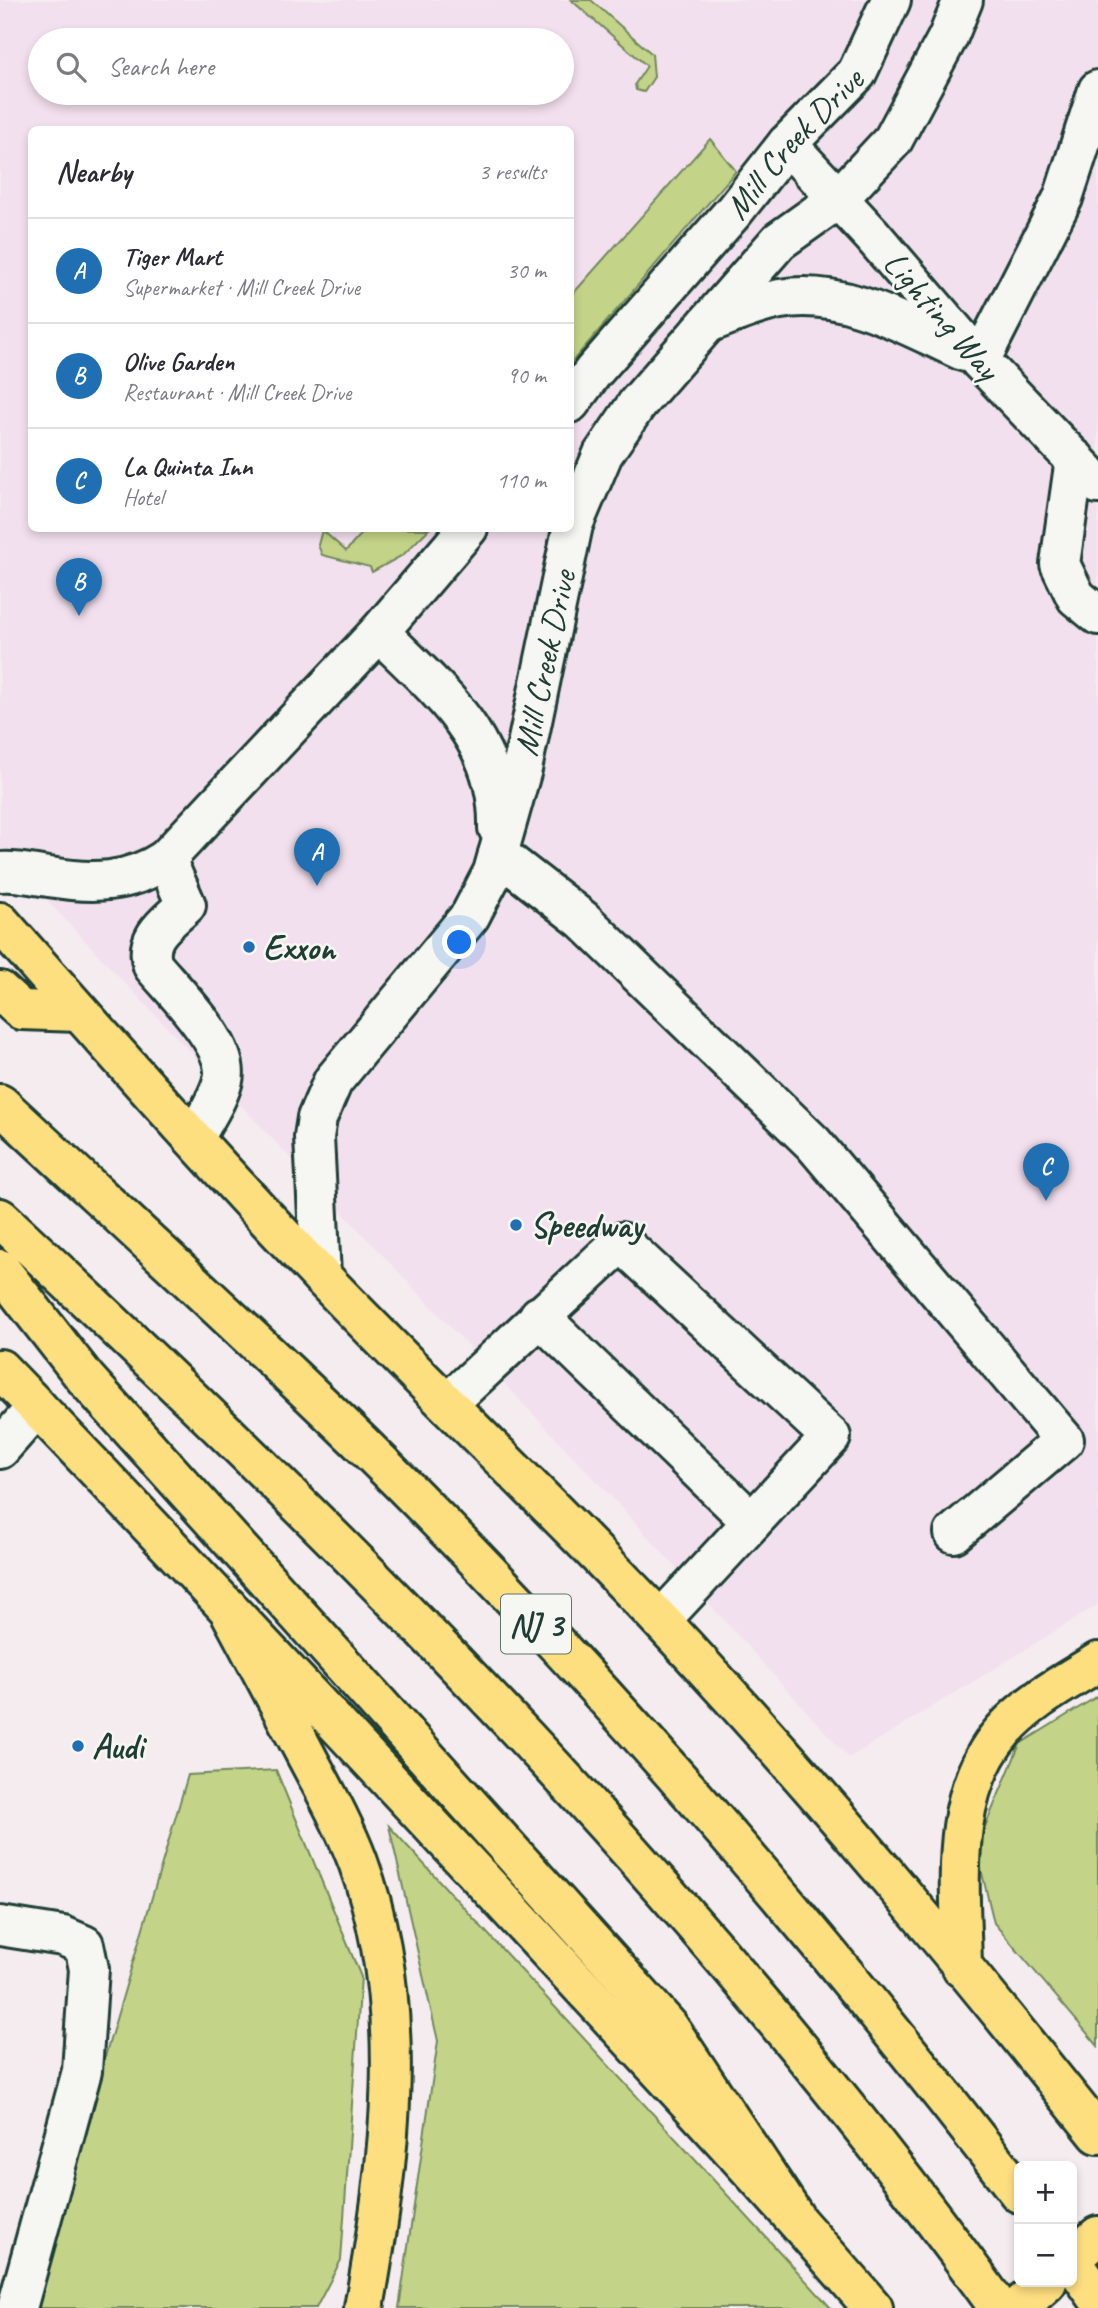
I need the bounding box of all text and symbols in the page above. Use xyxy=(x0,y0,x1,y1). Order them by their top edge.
search box xyxy=(28,28,574,105)
icon: search xyxy=(52,48,90,86)
text: Search here xyxy=(108,50,214,83)
street label: Mill Creek Drive xyxy=(715,56,875,228)
text: Nearby xyxy=(56,153,132,191)
text: 3 results xyxy=(479,157,546,186)
text: Tiger Mart xyxy=(123,240,222,273)
street label: Lighting Way xyxy=(873,242,1012,391)
text: A xyxy=(73,256,85,285)
text: 30 m xyxy=(507,256,546,285)
text: Supermarket · Mill Creek Drive xyxy=(123,273,360,302)
text: Olive Garden xyxy=(123,345,234,378)
text: B xyxy=(73,361,85,390)
text: 90 m xyxy=(507,361,546,390)
text: Restaurant · Mill Creek Drive xyxy=(123,378,351,407)
text: La Quinta Inn xyxy=(123,450,252,483)
text: C xyxy=(74,466,84,495)
text: 110 m xyxy=(497,466,546,495)
text: Hotel xyxy=(123,483,163,512)
pin: B xyxy=(56,558,102,616)
street label: Mill Creek Drive xyxy=(503,564,587,760)
pin: A xyxy=(294,828,340,886)
place label: Exxon xyxy=(263,925,337,970)
your location xyxy=(442,925,476,959)
marker: Exxon xyxy=(241,939,257,955)
pin: C xyxy=(1023,1143,1069,1201)
place label: Speedway xyxy=(530,1203,646,1248)
marker: Speedway xyxy=(508,1217,524,1233)
road number: NJ 3 xyxy=(501,1594,571,1654)
place label: Audi xyxy=(92,1724,148,1769)
marker: Audi xyxy=(70,1738,86,1754)
map controls xyxy=(1014,2161,1077,2287)
button: + xyxy=(1014,2161,1077,2224)
button: − xyxy=(1014,2224,1077,2287)

